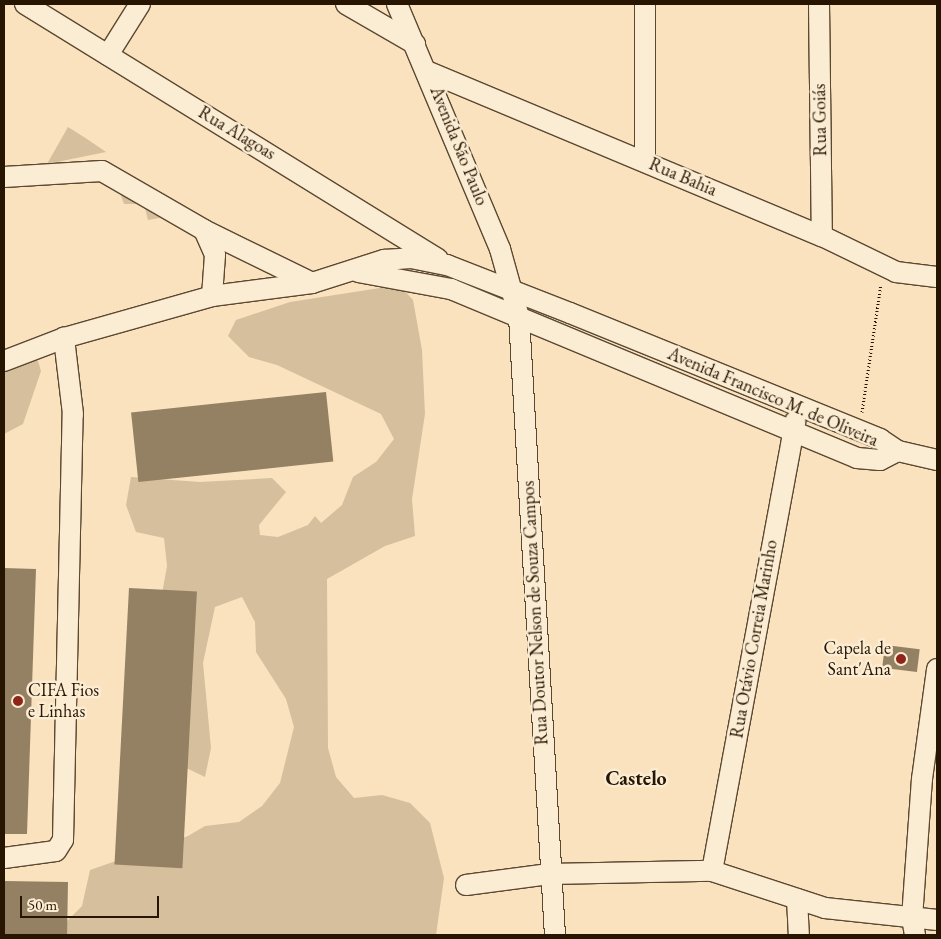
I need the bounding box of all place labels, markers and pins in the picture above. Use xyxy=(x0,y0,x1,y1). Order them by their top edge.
place label: Capela de Sant'Ana xyxy=(823,638,891,681)
marker: Capela de Sant'Ana xyxy=(895,653,907,665)
place label: CIFA Fios e Linhas xyxy=(28,680,99,722)
marker: CIFA Fios e Linhas xyxy=(12,695,24,707)

